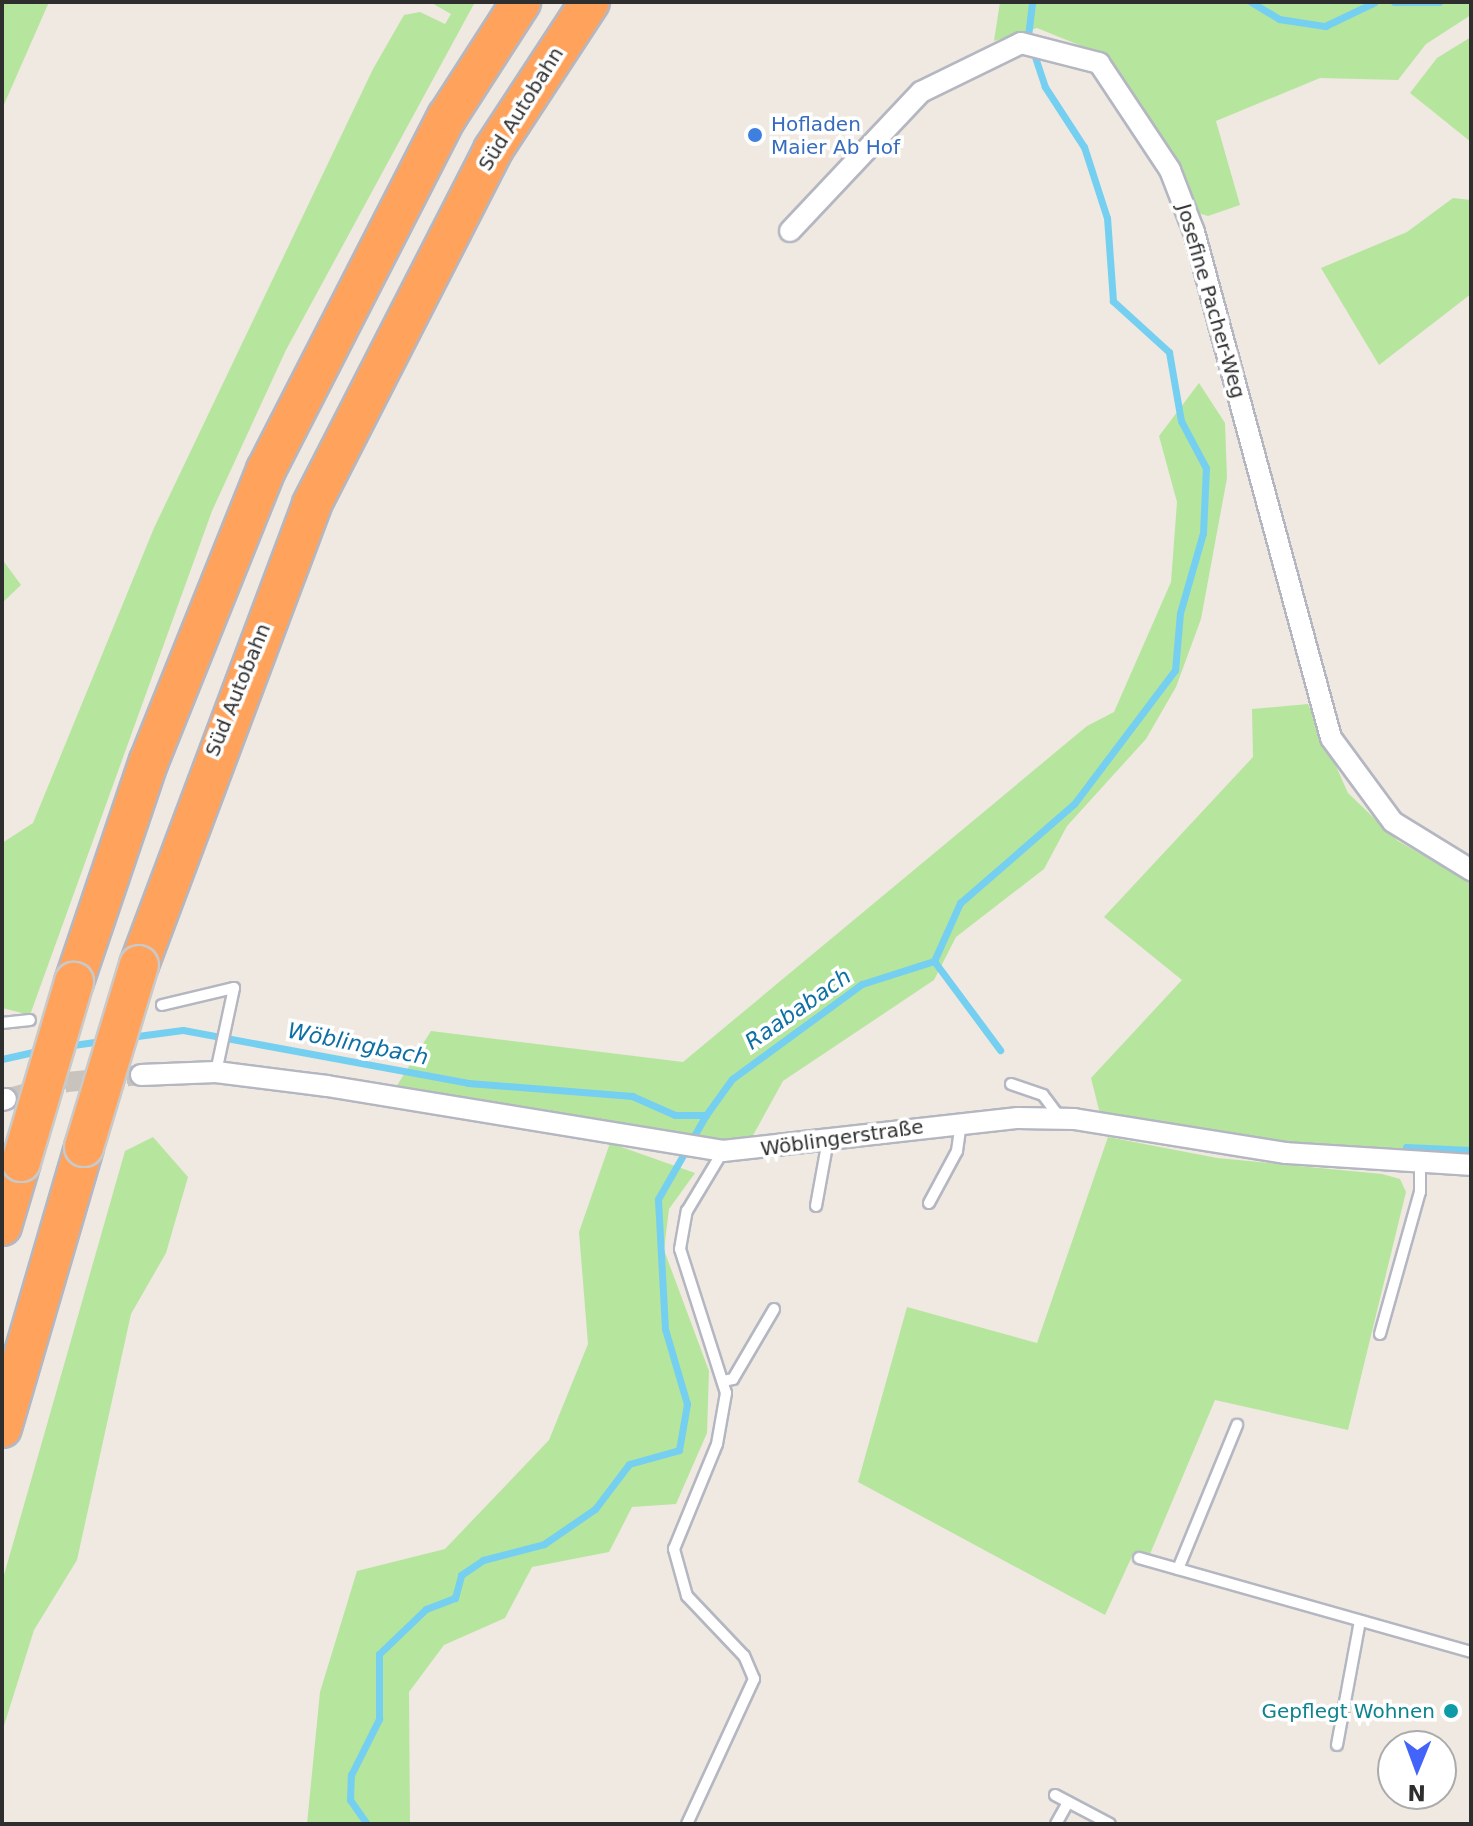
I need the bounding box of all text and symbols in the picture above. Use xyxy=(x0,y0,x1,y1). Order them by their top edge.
street label: Süd Autobahn xyxy=(473,43,569,175)
place label: Hofladen Maier Ab Hof xyxy=(771,112,900,159)
marker: Hofladen Maier Ab Hof xyxy=(746,126,764,144)
street label: Josefine Pacher-Weg xyxy=(1172,201,1250,401)
street label: Süd Autobahn xyxy=(200,620,276,760)
water label: Raababach xyxy=(740,963,856,1055)
water label: Wöblingbach xyxy=(285,1017,431,1071)
street label: Wöblingerstraße xyxy=(759,1115,925,1161)
place label: Gepflegt Wohnen xyxy=(1262,1699,1435,1723)
marker: Gepflegt Wohnen xyxy=(1442,1702,1460,1720)
north arrow xyxy=(1377,1730,1457,1810)
text: N xyxy=(1407,1780,1426,1805)

